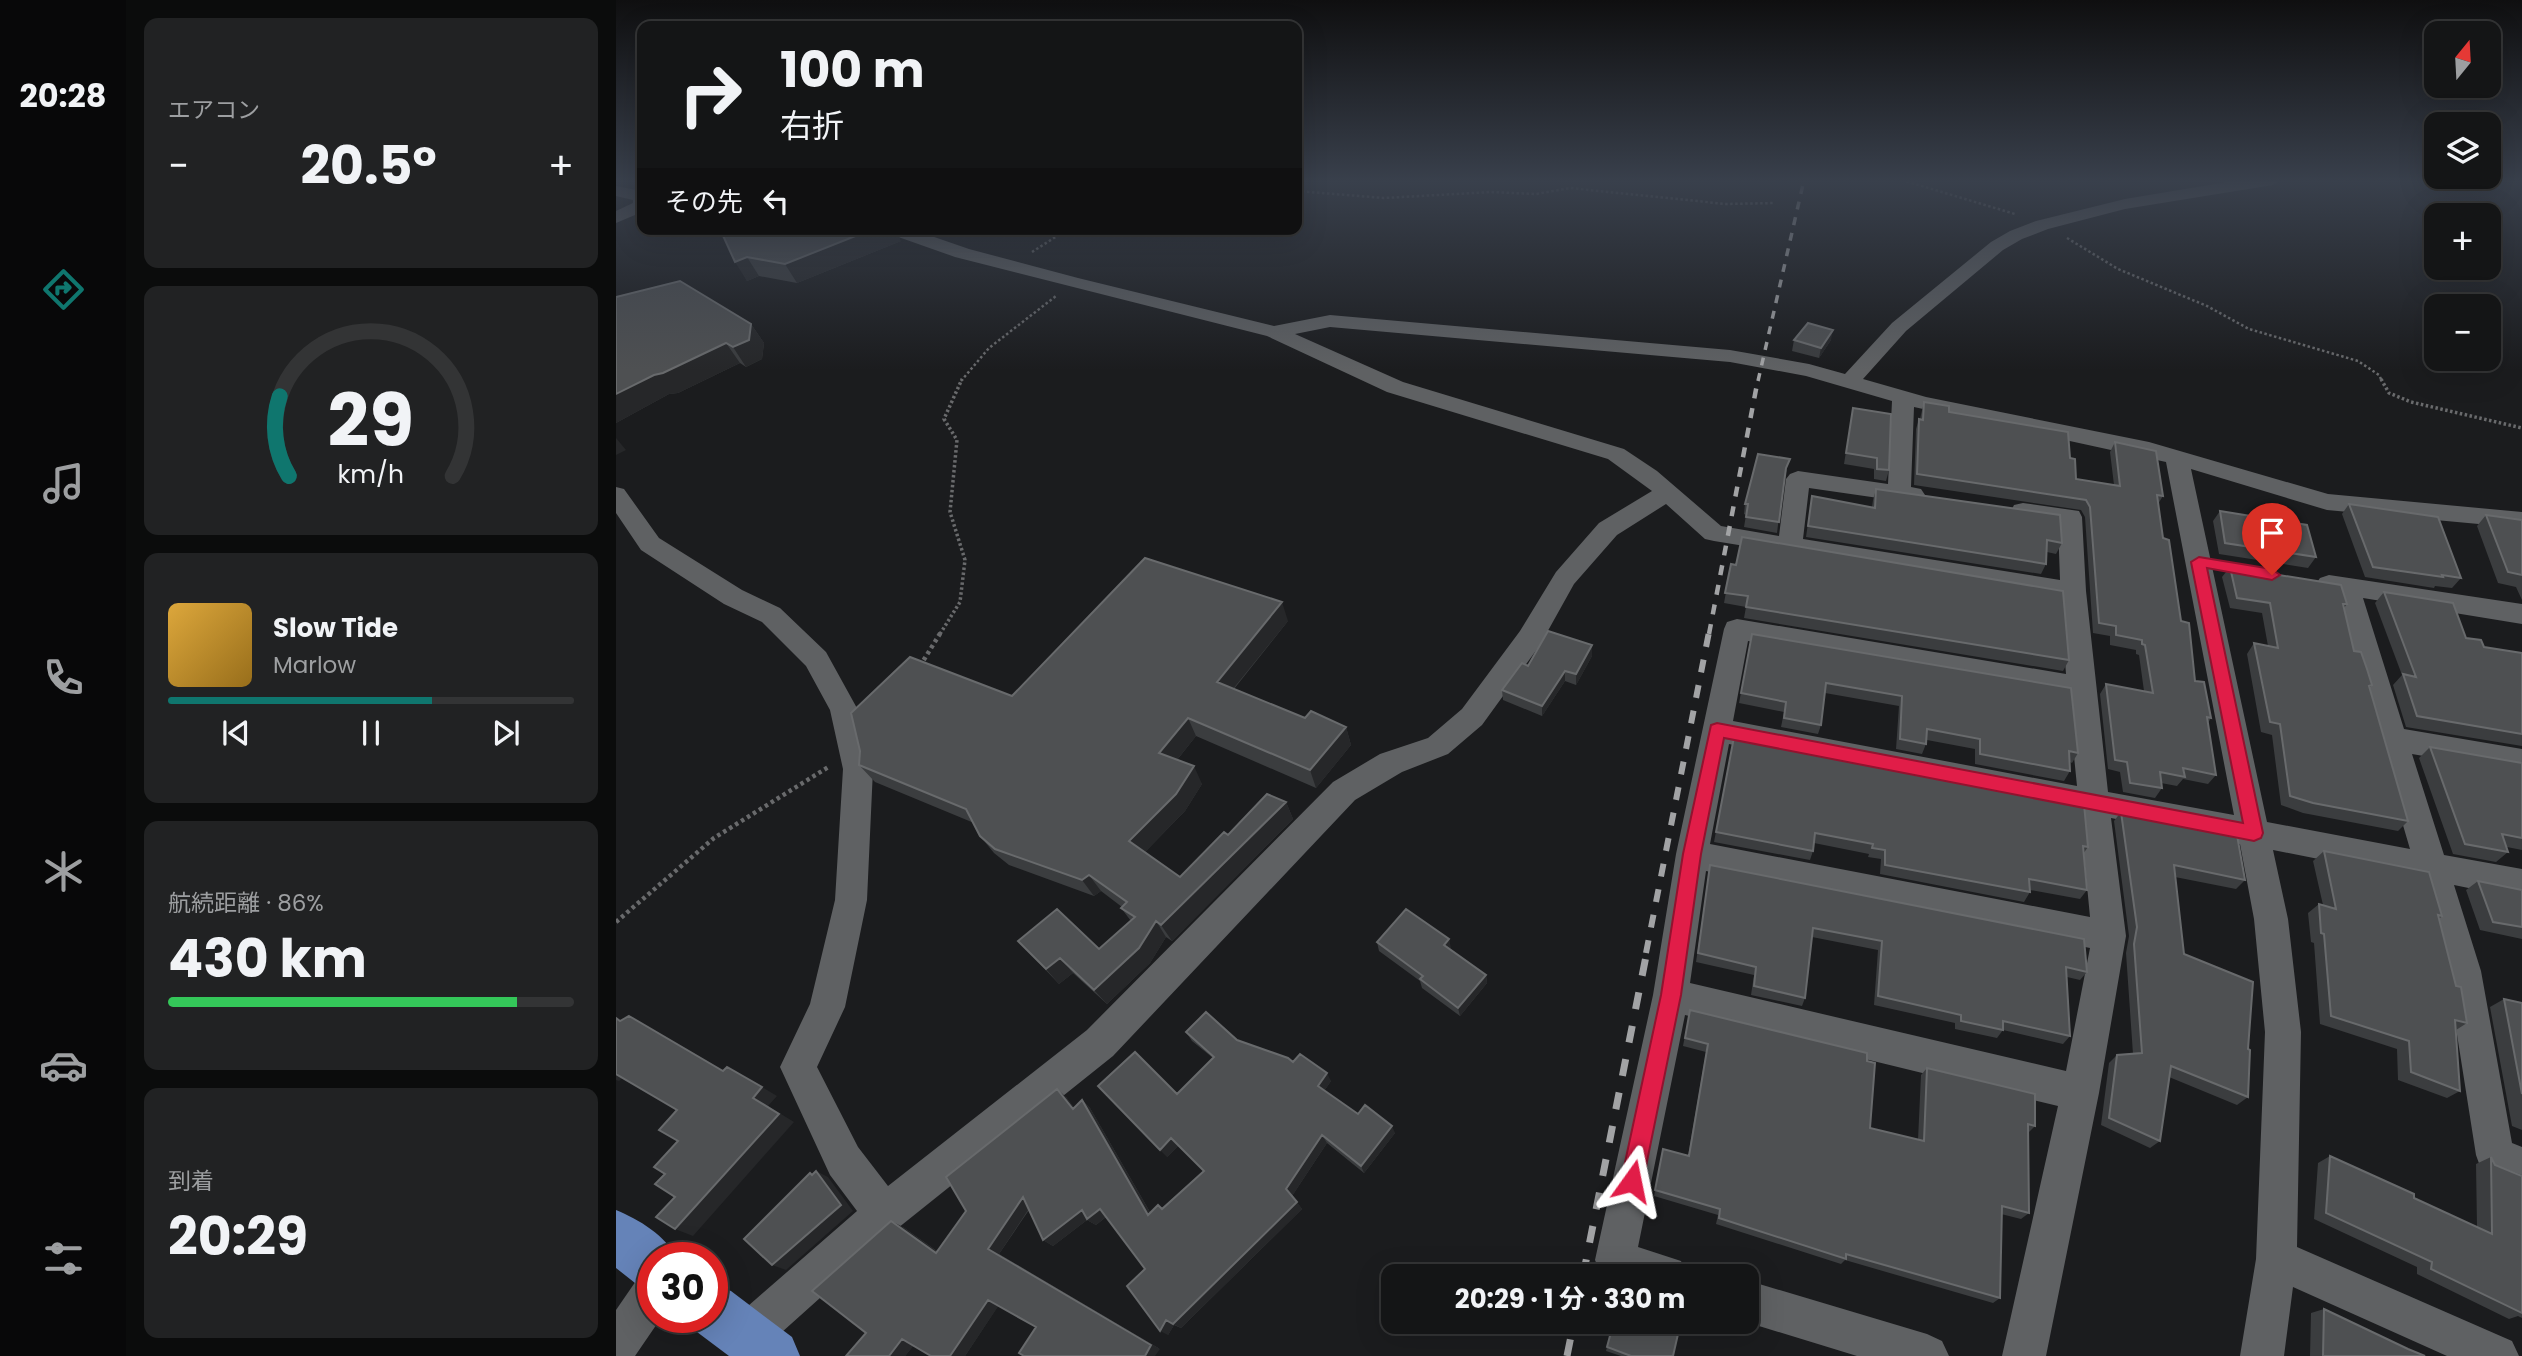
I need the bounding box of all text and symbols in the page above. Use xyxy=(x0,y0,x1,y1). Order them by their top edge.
north arrow xyxy=(2424,21,2501,98)
map controls xyxy=(2424,21,2501,371)
text: 100 m xyxy=(780,36,925,104)
icon: right xyxy=(665,49,756,140)
text: 20:28 xyxy=(19,73,107,118)
text: エアコン xyxy=(168,94,260,126)
text: 右折 xyxy=(780,103,844,148)
button: layers xyxy=(2424,112,2501,189)
text: 20.5° xyxy=(300,129,437,202)
text: − xyxy=(168,139,189,192)
text: + xyxy=(548,139,574,192)
icon: left xyxy=(757,182,795,220)
text: その先 xyxy=(665,184,743,220)
button: + xyxy=(2424,203,2501,280)
icon: directions xyxy=(39,265,88,314)
button: − xyxy=(2424,294,2501,371)
text: 29 xyxy=(328,371,414,472)
text: km/h xyxy=(338,457,404,492)
icon: music xyxy=(39,459,88,508)
pin xyxy=(2242,503,2302,575)
icon: arrive xyxy=(2253,514,2291,552)
text: Slow Tide xyxy=(273,610,398,646)
text: Marlow xyxy=(273,649,356,681)
icon: phone xyxy=(39,653,88,702)
icon: previous xyxy=(217,714,255,752)
icon: pause xyxy=(352,714,390,752)
icon: next xyxy=(487,714,525,752)
icon: climate xyxy=(39,847,88,896)
text: 航続距離 · 86% xyxy=(168,887,324,919)
text: 430 km xyxy=(168,922,367,995)
icon: car xyxy=(39,1041,88,1090)
position arrow xyxy=(1595,1144,1669,1218)
text: 到着 xyxy=(168,1165,214,1197)
text: 20:29 xyxy=(168,1200,308,1273)
icon: filters xyxy=(39,1234,88,1283)
speed limit sign: 30 xyxy=(637,1242,728,1333)
text: 20:29 · 1 分 · 330 m xyxy=(1455,1281,1685,1317)

